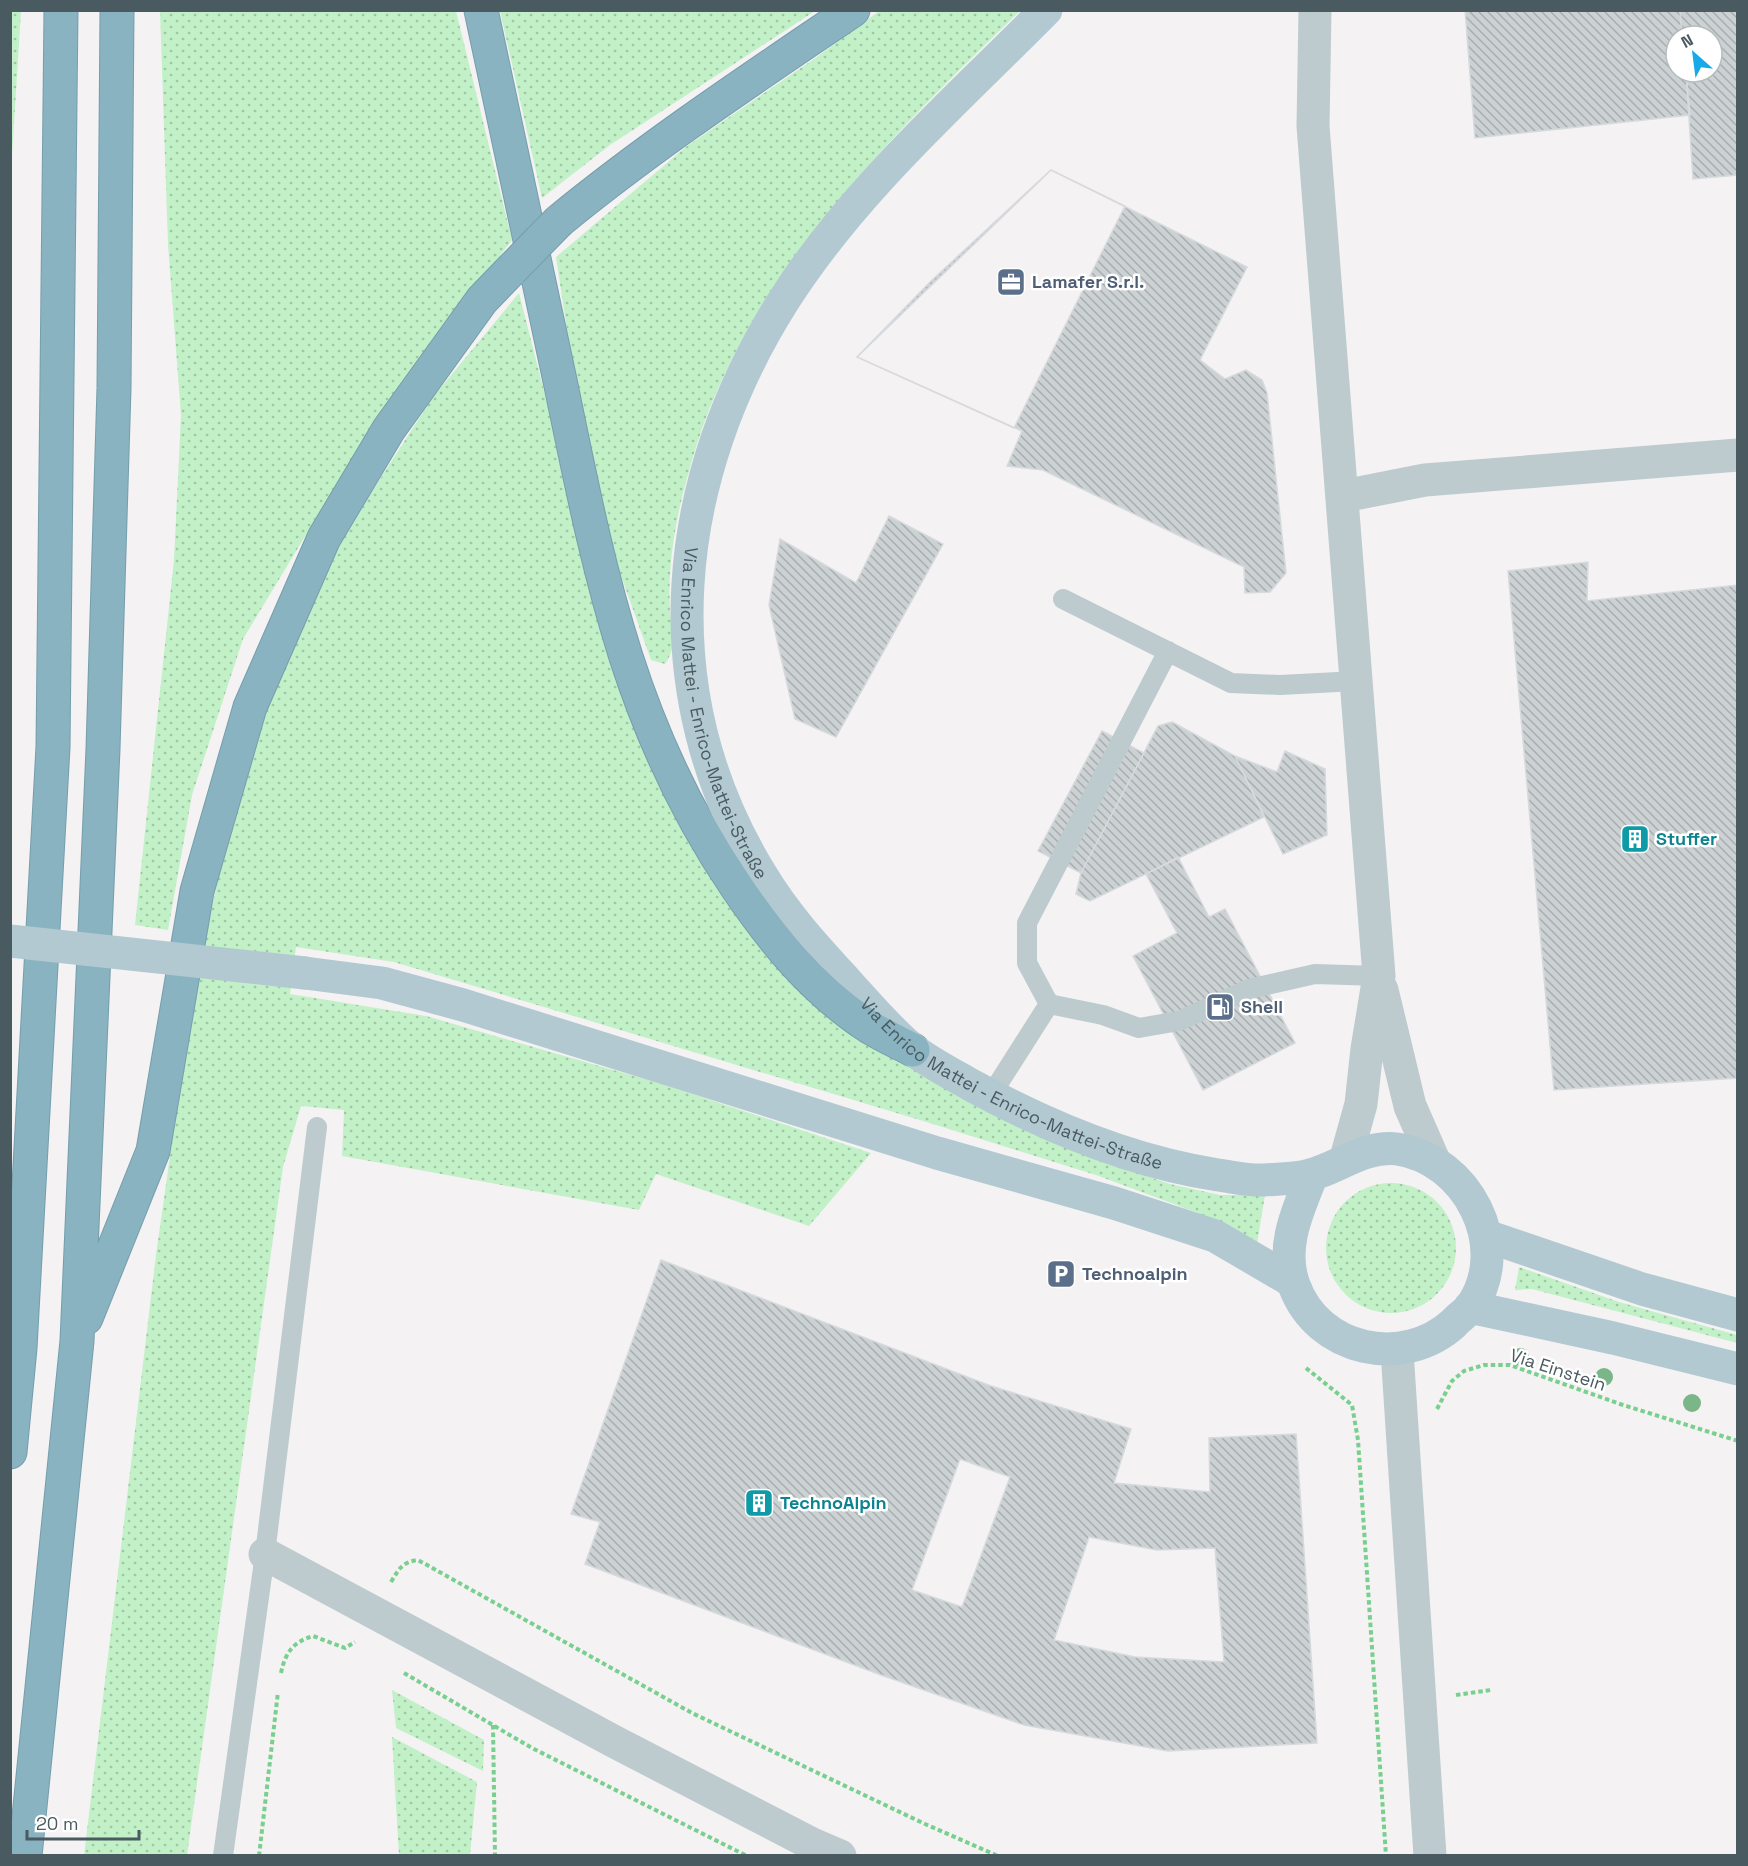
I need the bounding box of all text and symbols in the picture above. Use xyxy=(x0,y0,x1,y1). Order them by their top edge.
north arrow xyxy=(1664,24,1724,84)
text: N xyxy=(1678,29,1697,53)
office icon: Lamafer S.r.l. xyxy=(995,266,1027,298)
place label: Lamafer S.r.l. xyxy=(1032,270,1144,293)
street label: Via Enrico Mattei - Enrico-Mattei-Straße xyxy=(676,546,773,883)
building icon: Stuffer xyxy=(1619,823,1651,855)
place label: Stuffer xyxy=(1656,827,1717,850)
fuel station icon: Shell xyxy=(1204,991,1236,1023)
street label: Via Enrico Mattei - Enrico-Mattei-Straße xyxy=(855,992,1165,1174)
place label: Shell xyxy=(1241,995,1283,1018)
parking icon: Technoalpin xyxy=(1045,1258,1077,1290)
place label: Technoalpin xyxy=(1082,1262,1188,1285)
street label: Via Einstein xyxy=(1507,1343,1609,1396)
building icon: TechnoAlpin xyxy=(743,1487,775,1519)
place label: TechnoAlpin xyxy=(780,1491,887,1514)
scale bar xyxy=(27,1803,140,1841)
text: 20 m xyxy=(36,1812,79,1835)

